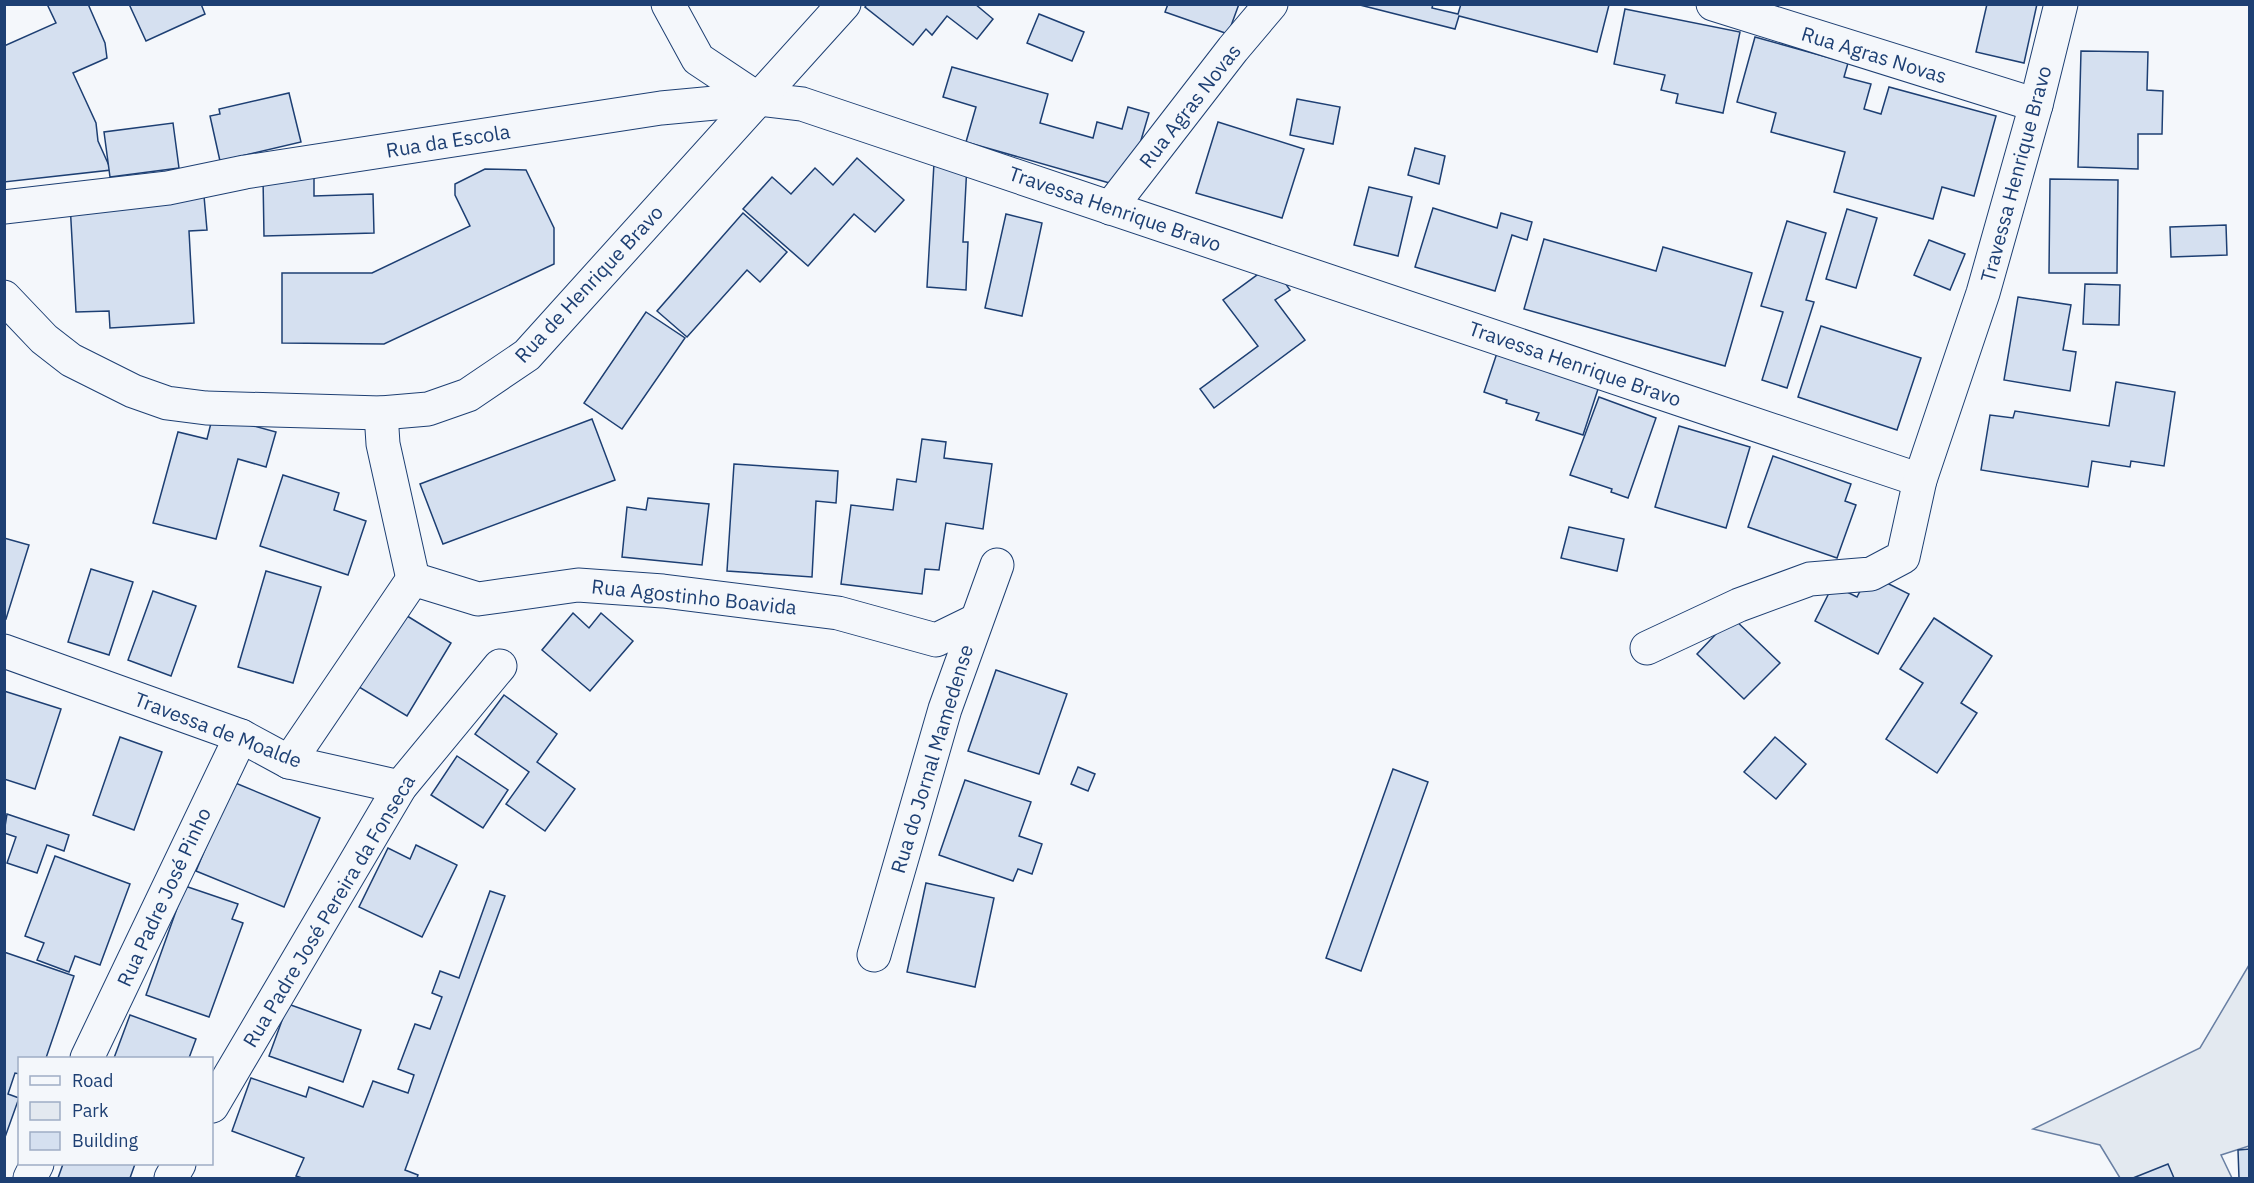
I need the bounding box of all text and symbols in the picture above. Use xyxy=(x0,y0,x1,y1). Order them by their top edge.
street label: Rua Agras Novas xyxy=(1798,20,1950,89)
street label: Rua Agras Novas xyxy=(1133,38,1247,173)
street label: Travessa Henrique Bravo xyxy=(1974,63,2057,285)
street label: Rua da Escola xyxy=(384,117,512,164)
street label: Travessa Henrique Bravo xyxy=(1005,159,1225,258)
street label: Rua de Henrique Bravo xyxy=(508,199,669,368)
street label: Travessa Henrique Bravo xyxy=(1465,314,1685,413)
street label: Rua Agostinho Boavida xyxy=(590,572,798,621)
street label: Rua do Jornal Mamedense xyxy=(884,641,979,877)
street label: Travessa de Moalde xyxy=(131,685,306,774)
street label: Rua Padre José Pereira da Fonseca xyxy=(236,769,421,1052)
street label: Rua Padre José Pinho xyxy=(110,803,217,991)
legend xyxy=(18,1057,213,1165)
text: Road xyxy=(72,1069,113,1092)
text: Park xyxy=(72,1099,109,1122)
text: Building xyxy=(72,1129,139,1152)

